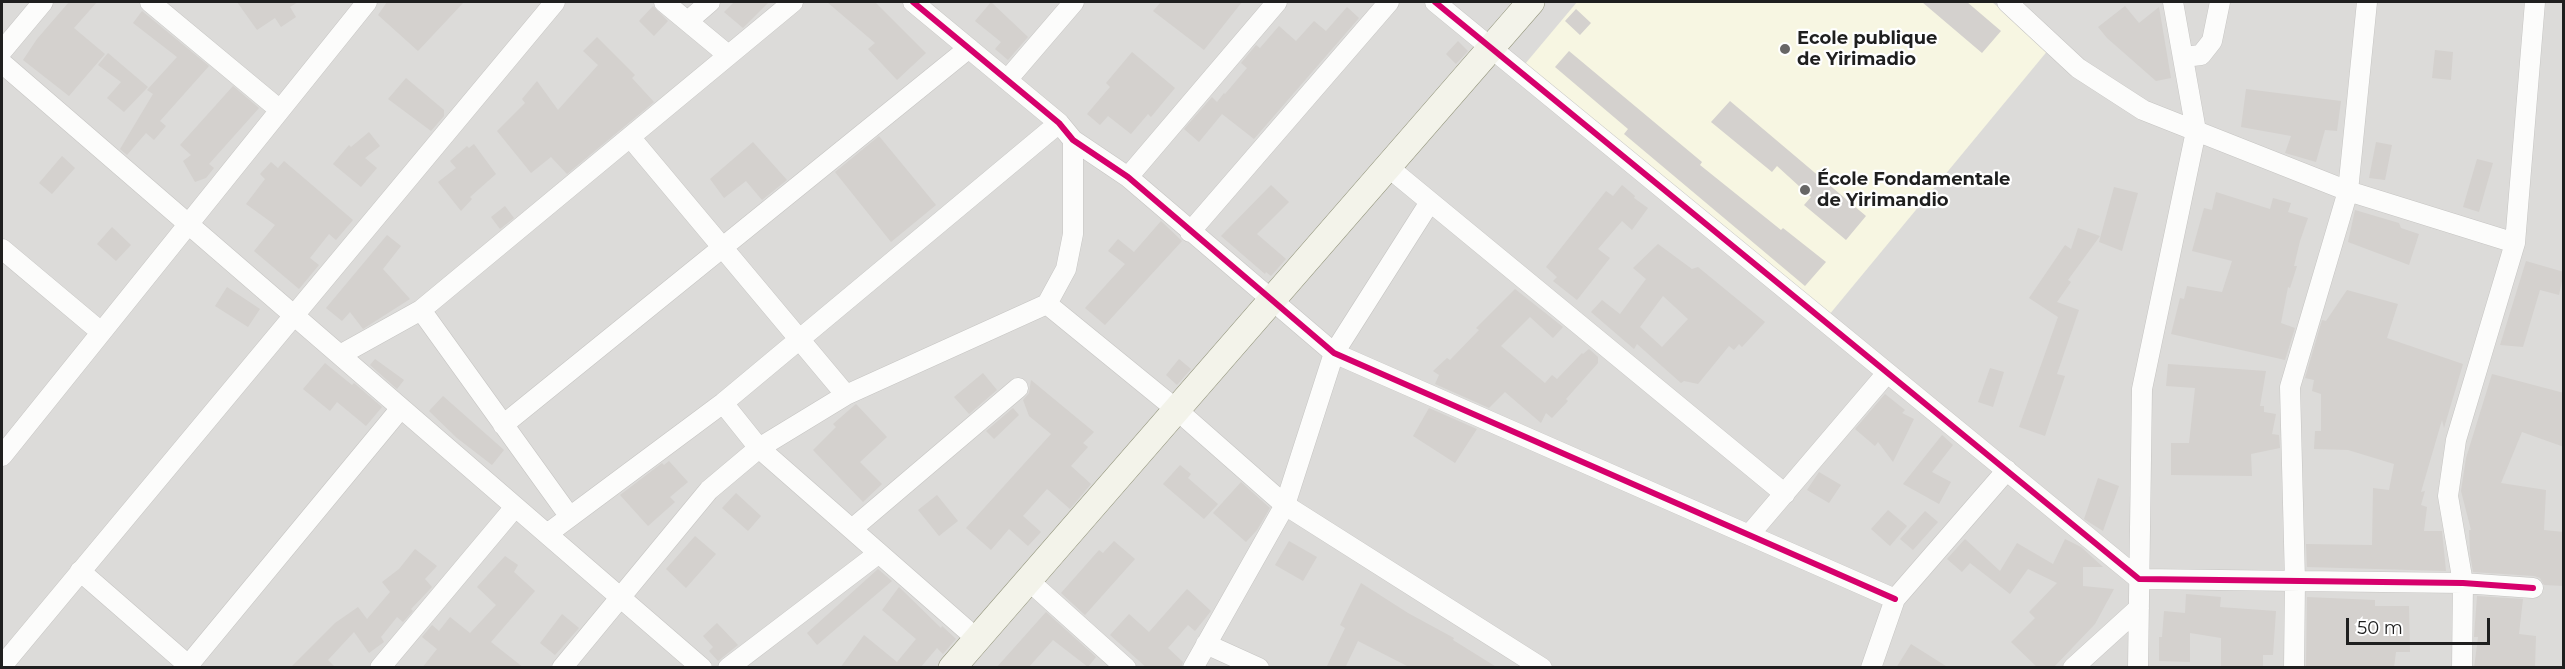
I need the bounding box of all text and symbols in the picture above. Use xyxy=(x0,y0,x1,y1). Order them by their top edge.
place label: Ecole publique de Yirimadio xyxy=(1797,28,1937,70)
marker: Ecole publique de Yirimadio xyxy=(1778,42,1792,56)
place label: École Fondamentale de Yirimandio xyxy=(1817,169,2010,212)
marker: École Fondamentale de Yirimandio xyxy=(1798,183,1812,197)
scale bar xyxy=(2349,606,2493,644)
text: 50 m xyxy=(2357,617,2403,639)

